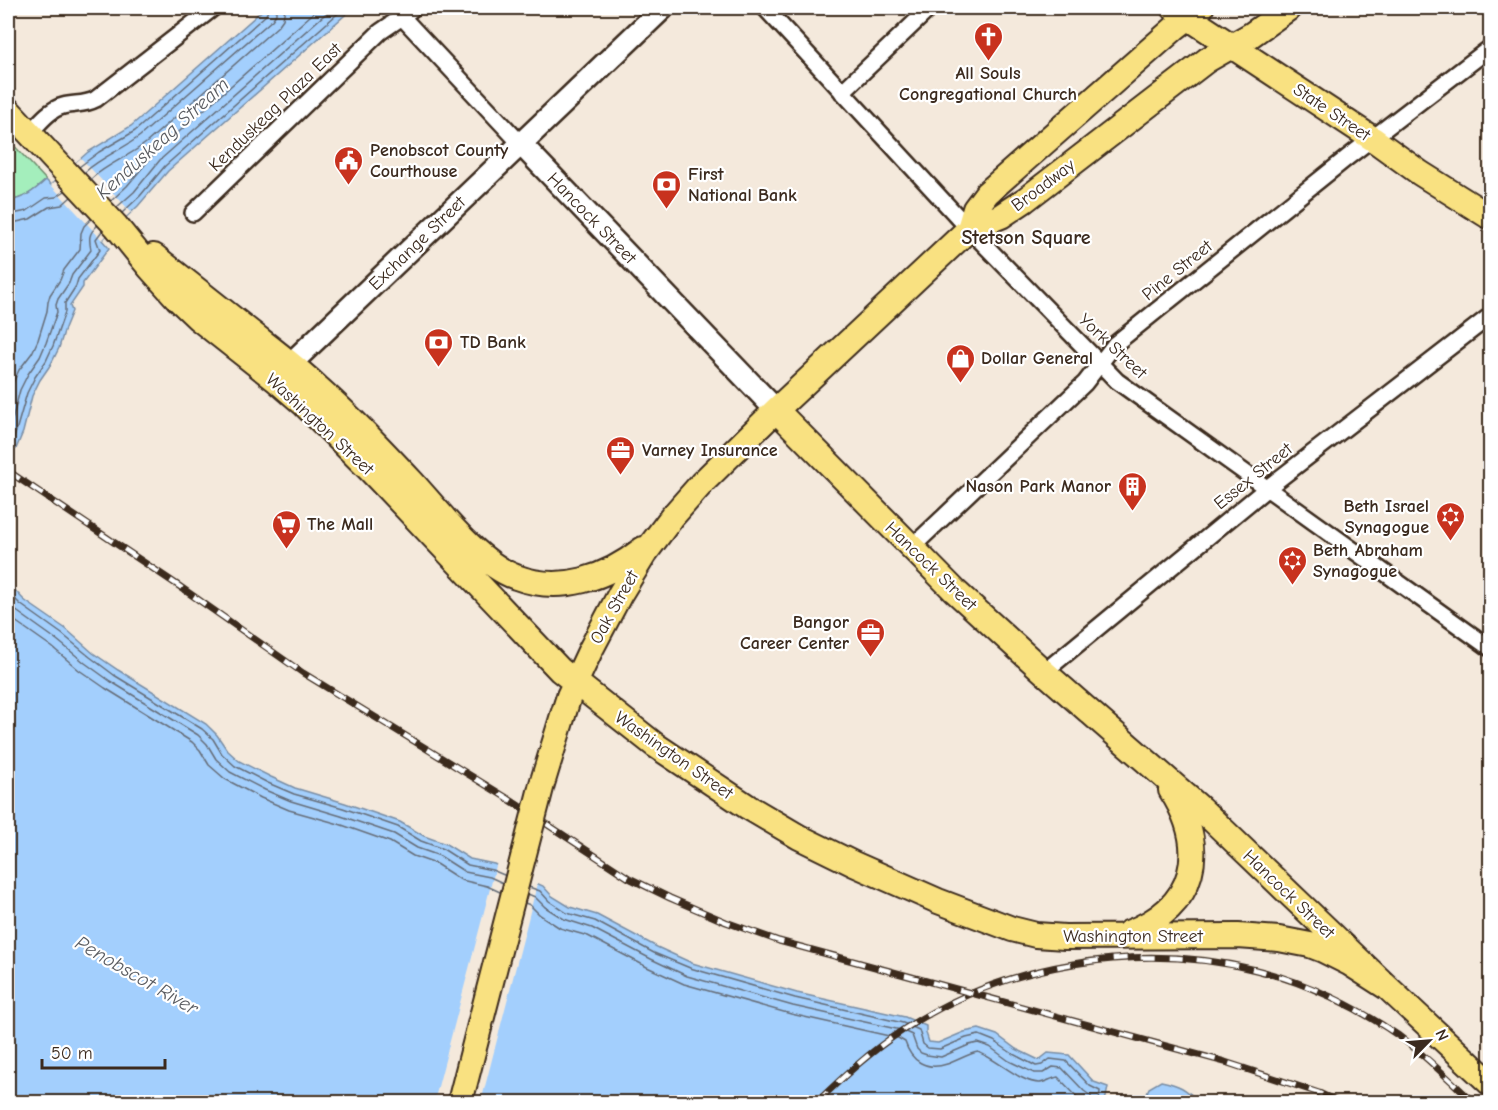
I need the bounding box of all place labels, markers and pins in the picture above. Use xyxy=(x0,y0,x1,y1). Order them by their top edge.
church icon: All Souls Congregational Church xyxy=(972,20,1004,62)
place label: All Souls Congregational Church xyxy=(899,63,1077,105)
place label: Penobscot County Courthouse xyxy=(370,140,509,182)
public building icon: Penobscot County Courthouse xyxy=(333,144,365,186)
place label: First National Bank xyxy=(688,164,797,206)
bank icon: First National Bank xyxy=(651,168,683,210)
bank icon: TD Bank xyxy=(423,326,455,368)
place label: TD Bank xyxy=(460,332,526,353)
shop icon: Dollar General xyxy=(944,342,976,384)
place label: Dollar General xyxy=(981,348,1093,369)
office icon: Varney Insurance xyxy=(605,434,637,476)
place label: Varney Insurance xyxy=(642,440,778,461)
building icon: Nason Park Manor xyxy=(1116,470,1148,512)
place label: Nason Park Manor xyxy=(965,476,1112,497)
place label: Beth Israel Synagogue xyxy=(1343,496,1429,538)
synagogue icon: Beth Israel Synagogue xyxy=(1434,500,1466,542)
supermarket icon: The Mall xyxy=(270,508,302,550)
place label: The Mall xyxy=(307,514,373,535)
place label: Beth Abraham Synagogue xyxy=(1313,540,1423,582)
synagogue icon: Beth Abraham Synagogue xyxy=(1276,544,1308,586)
place label: Bangor Career Center xyxy=(740,612,850,654)
office icon: Bangor Career Center xyxy=(854,616,886,658)

